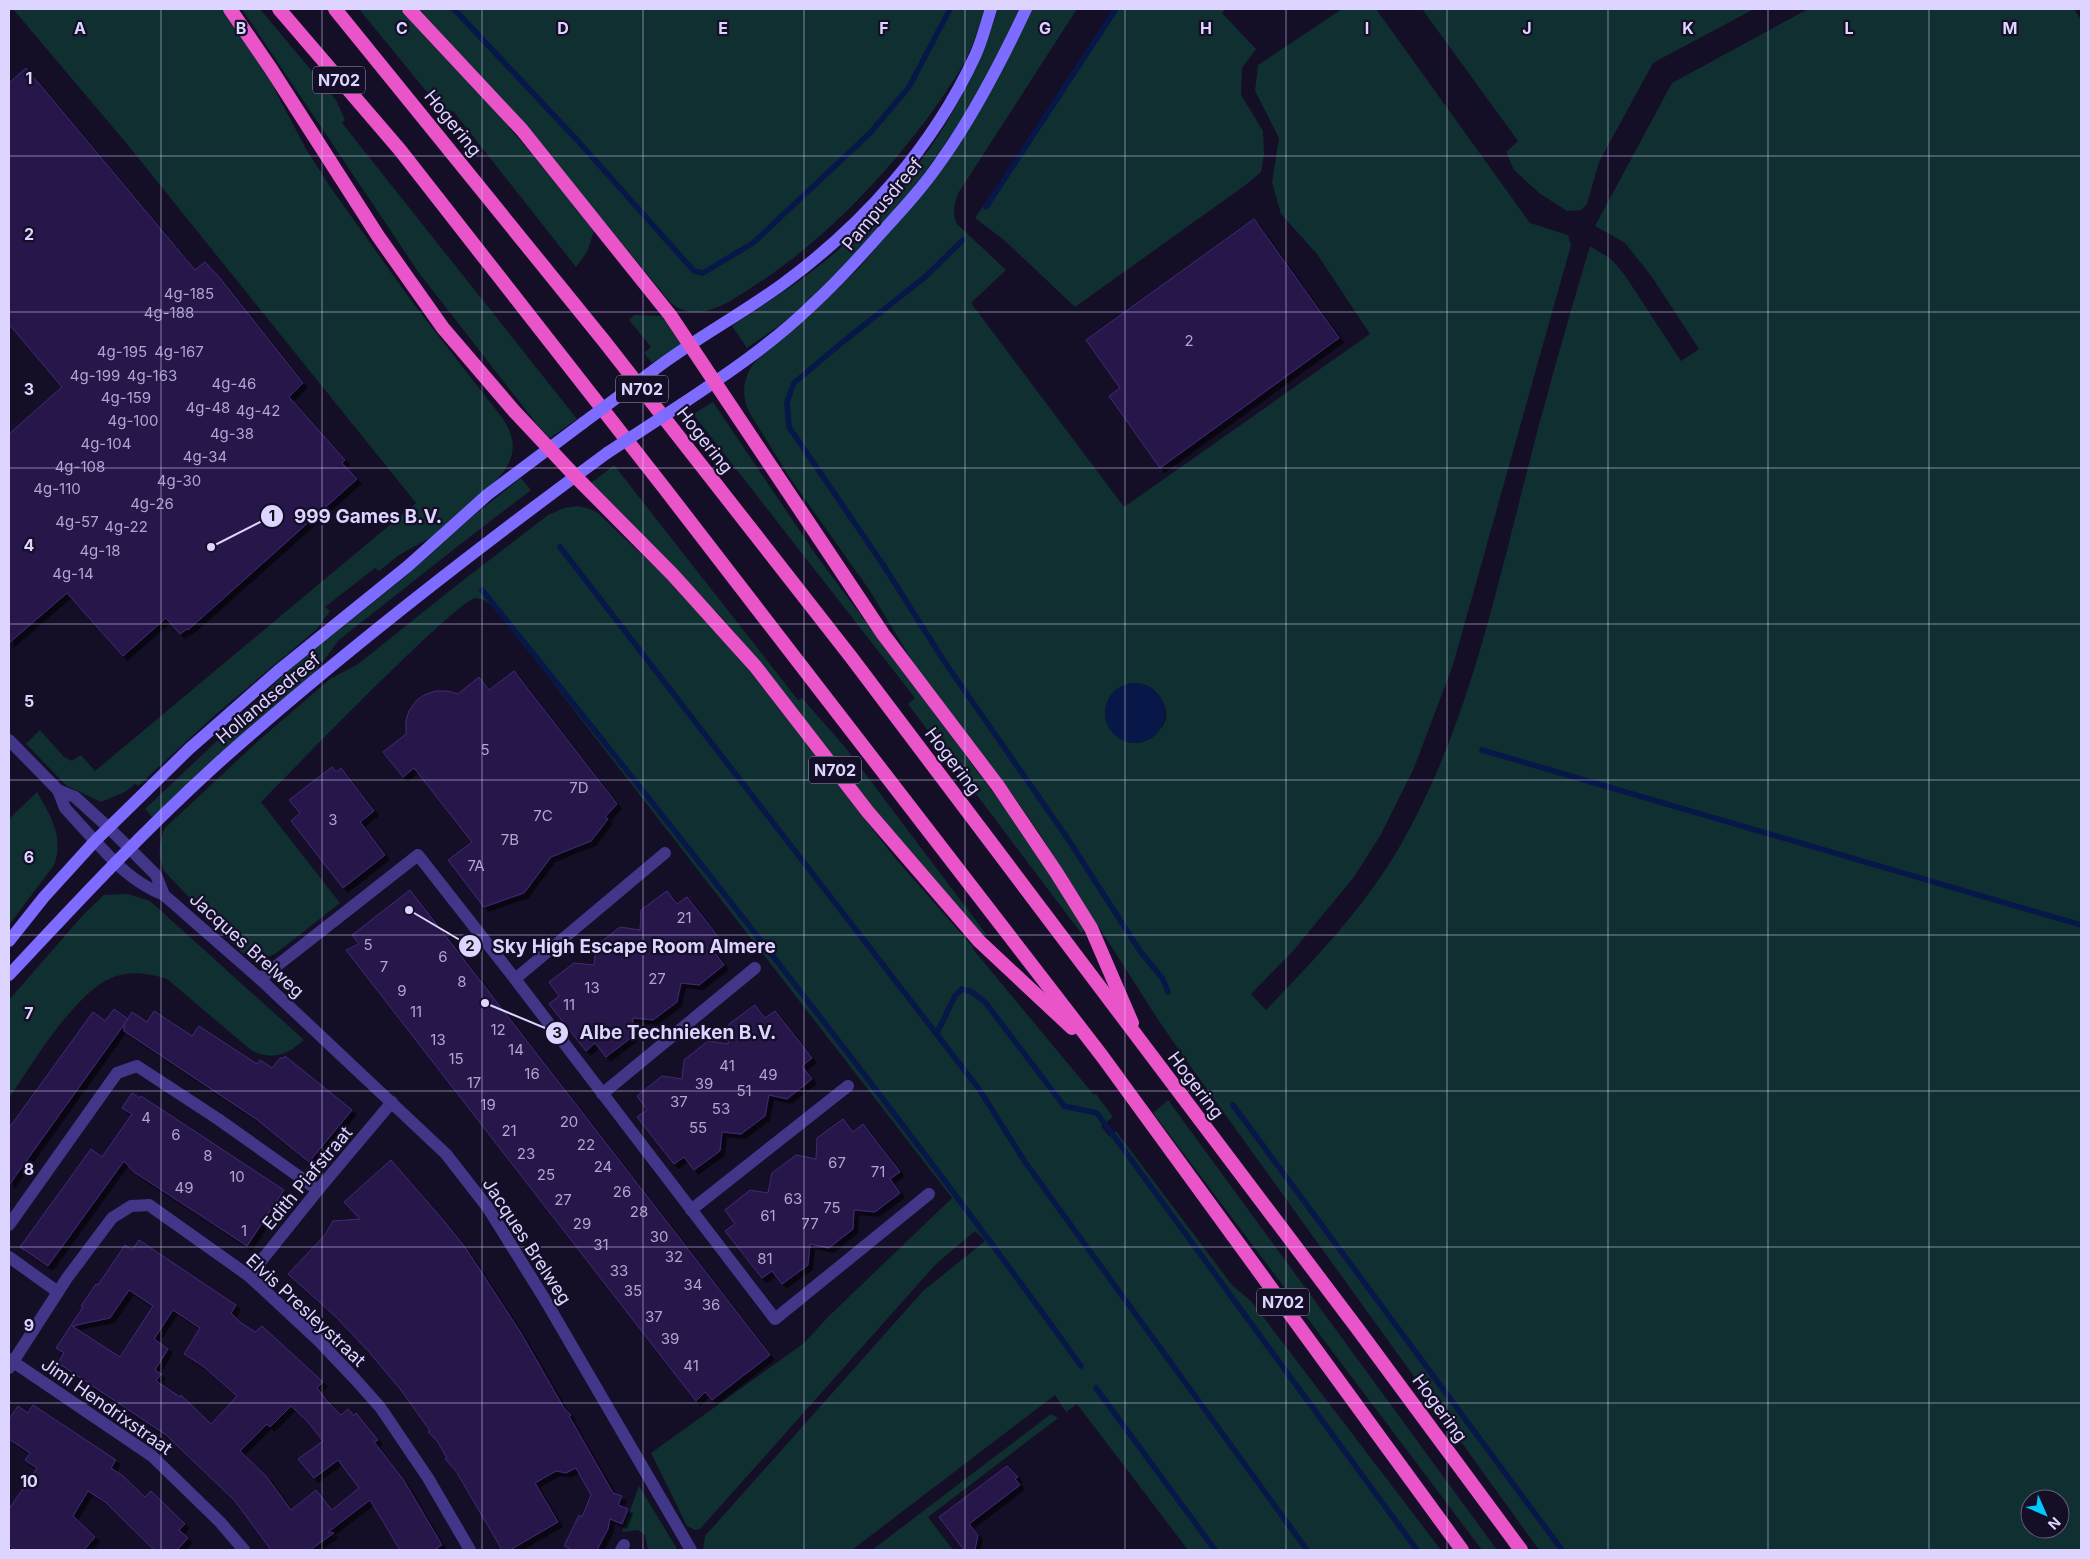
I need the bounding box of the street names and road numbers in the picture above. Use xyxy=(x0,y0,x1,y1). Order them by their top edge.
road number: N702 xyxy=(313,66,365,94)
street label: Hogering xyxy=(420,86,486,160)
street label: Pampusdreef xyxy=(837,153,927,254)
road number: N702 xyxy=(616,376,668,402)
street label: Hogering xyxy=(672,402,738,478)
street label: Hollandsedreef xyxy=(212,648,325,748)
street label: Hogering xyxy=(921,723,985,799)
road number: N702 xyxy=(809,756,861,784)
street label: Jacques Brelweg xyxy=(186,888,308,1002)
street label: Hogering xyxy=(1164,1047,1228,1123)
street label: Edith Piafstraat xyxy=(258,1122,356,1234)
street label: Jacques Brelweg xyxy=(478,1174,576,1308)
street label: Elvis Presleystraat xyxy=(242,1249,370,1371)
road number: N702 xyxy=(1257,1288,1309,1315)
street label: Jimi Hendrixstraat xyxy=(38,1353,177,1459)
street label: Hogering xyxy=(1408,1370,1472,1446)

